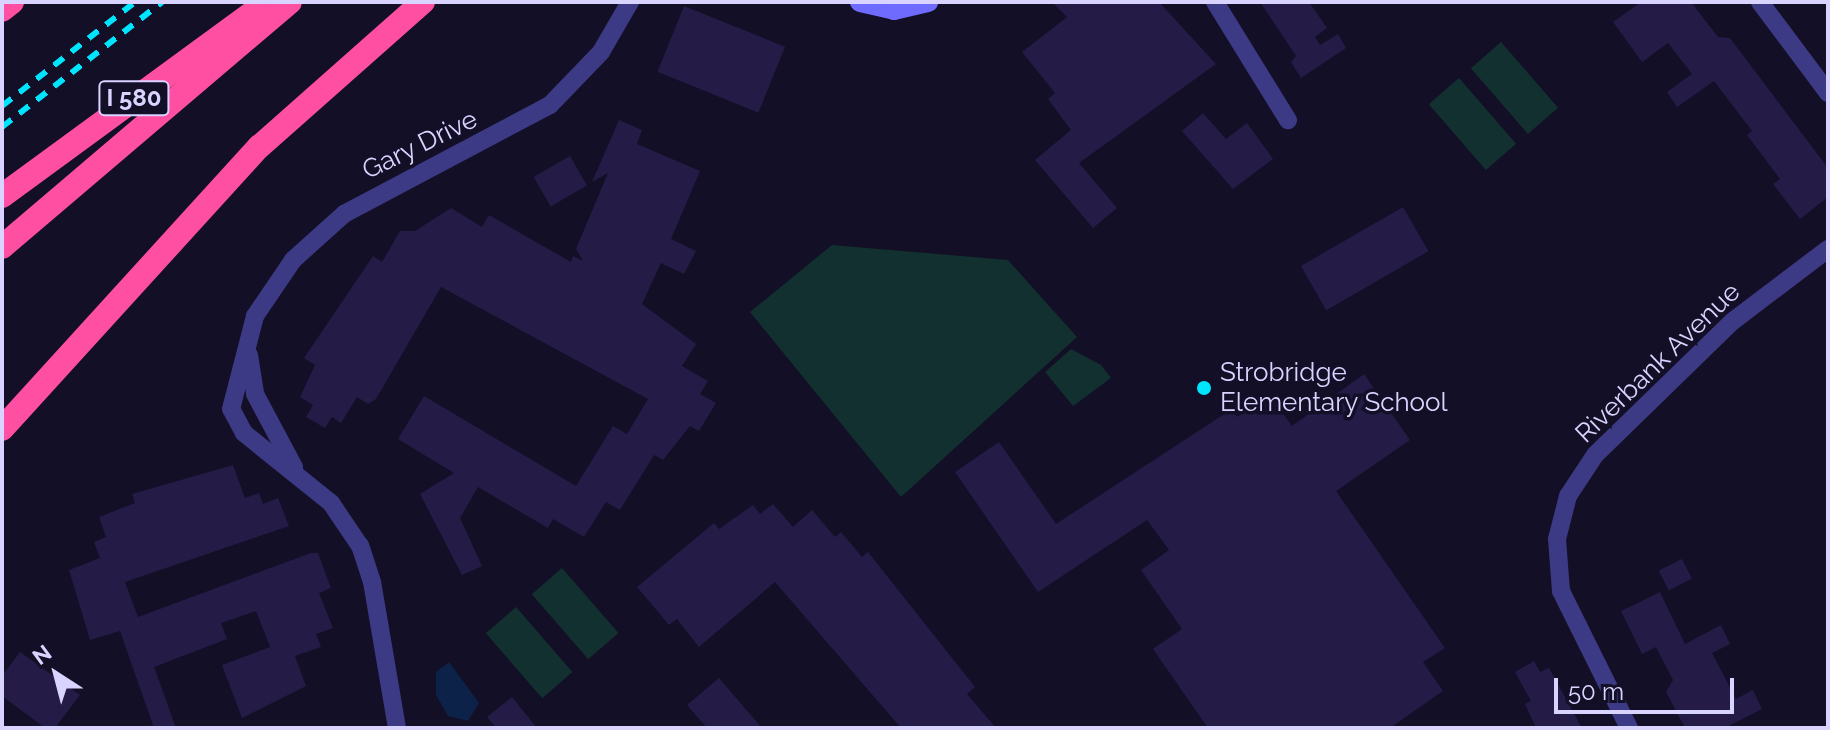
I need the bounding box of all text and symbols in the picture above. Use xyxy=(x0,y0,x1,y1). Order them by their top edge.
road number: I 580 xyxy=(98,78,170,118)
street label: Gary Drive xyxy=(357,104,483,186)
street label: Riverbank Avenue xyxy=(1569,276,1747,450)
place label: Strobridge Elementary School xyxy=(1220,357,1448,418)
marker: Strobridge Elementary School xyxy=(1195,379,1213,397)
north arrow xyxy=(16,634,96,714)
text: N xyxy=(27,639,56,670)
scale bar xyxy=(1558,662,1738,712)
text: 50 m xyxy=(1568,677,1624,706)

